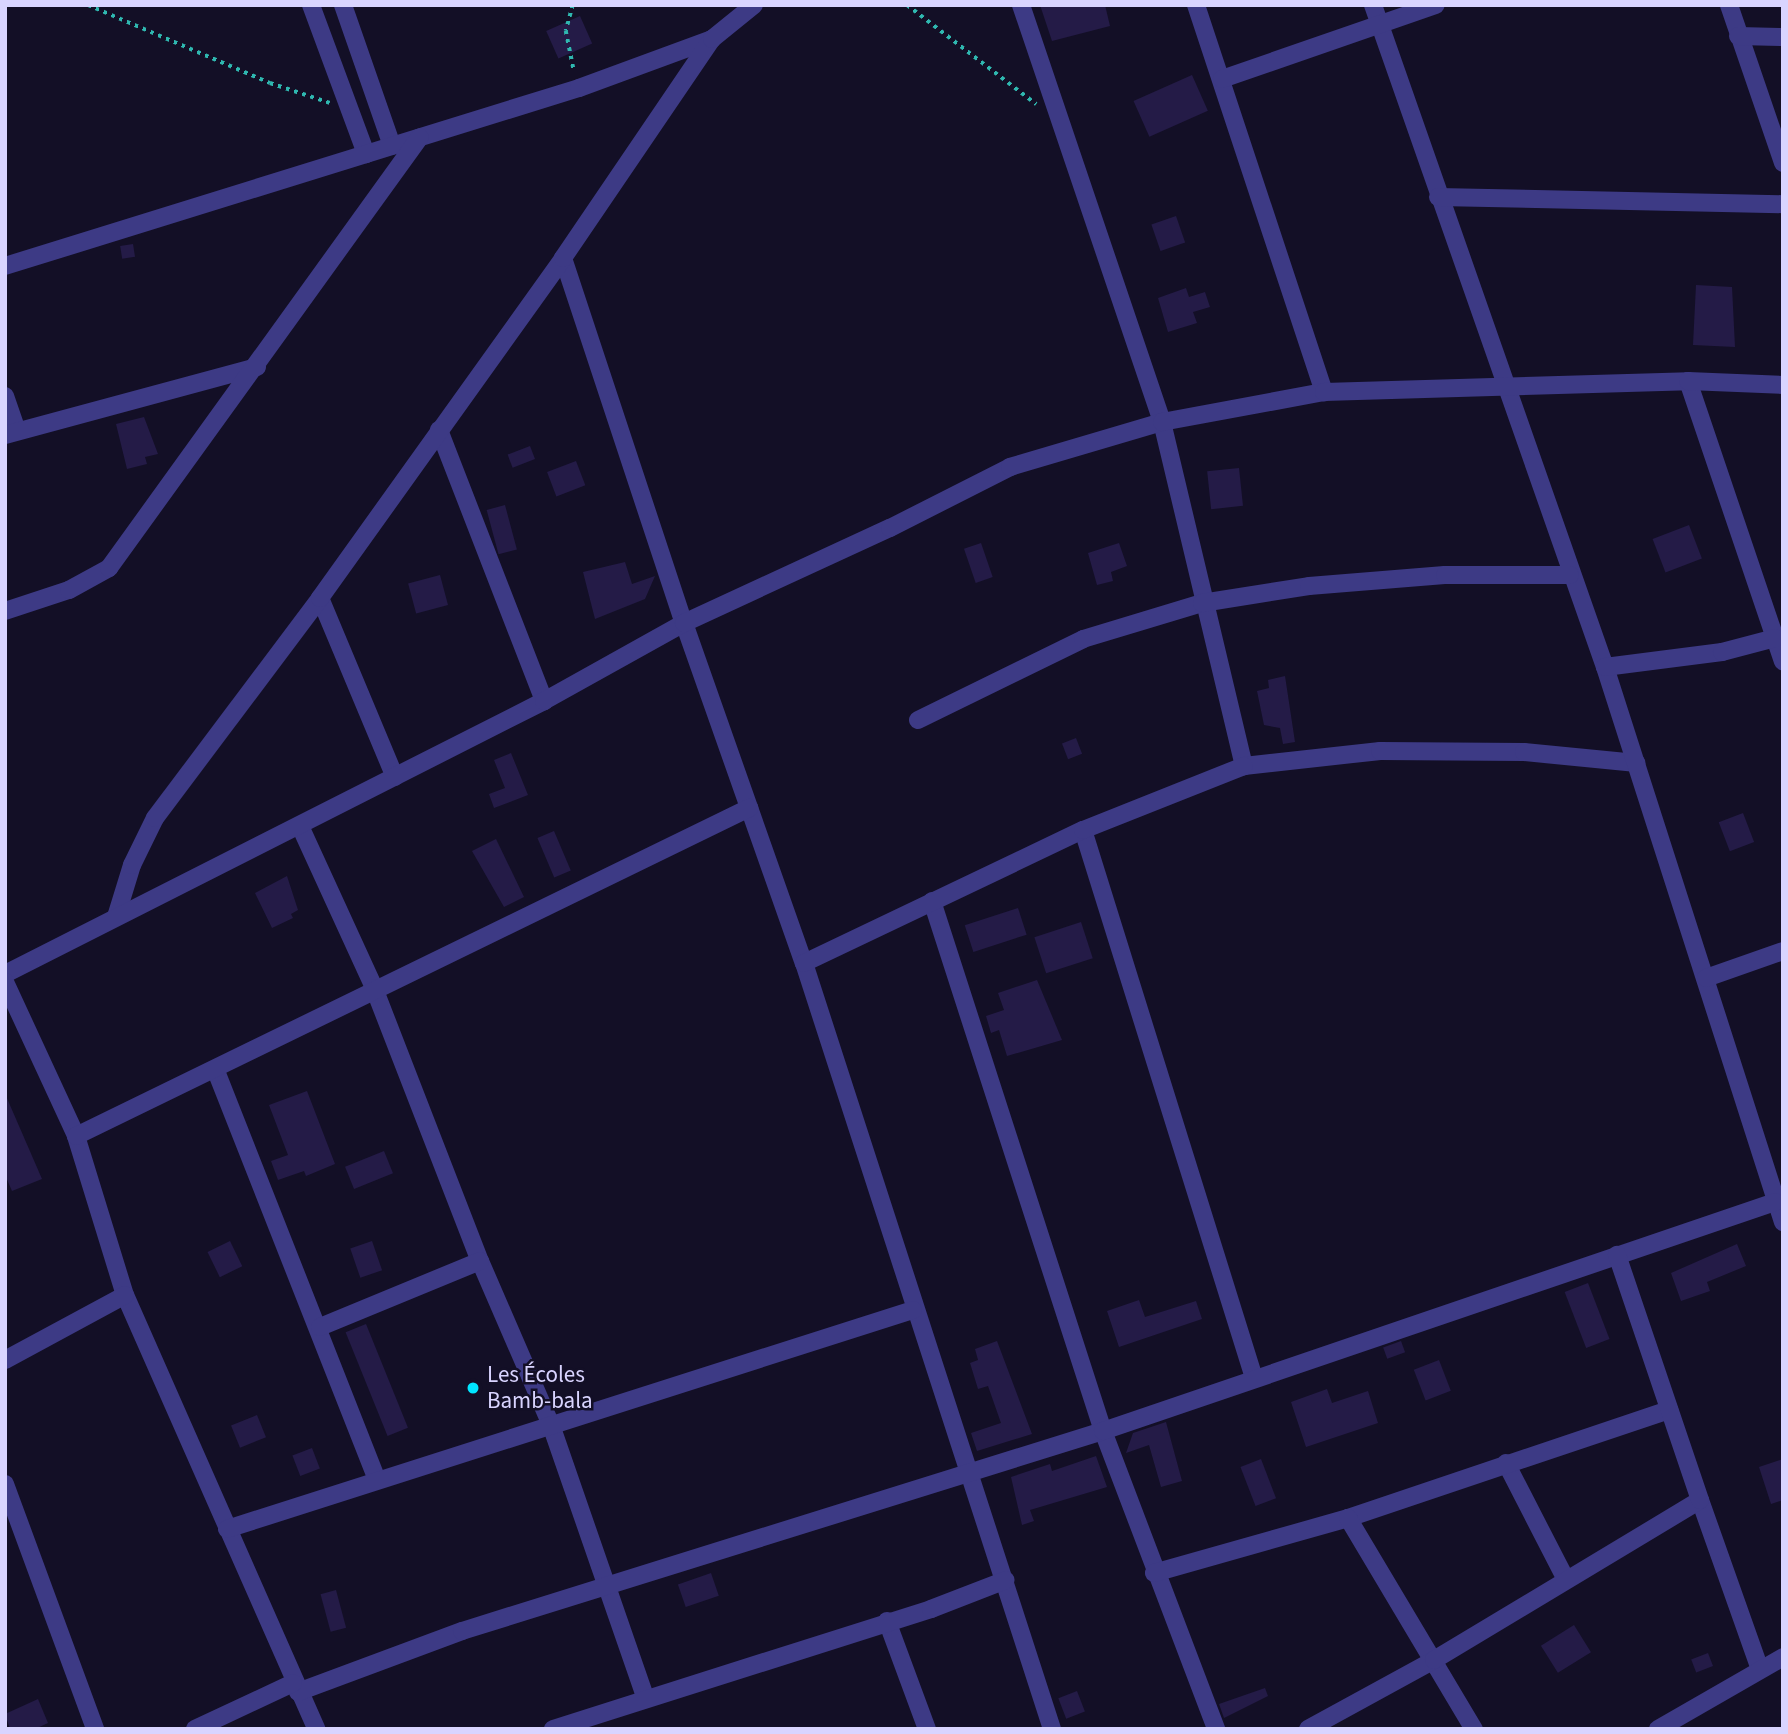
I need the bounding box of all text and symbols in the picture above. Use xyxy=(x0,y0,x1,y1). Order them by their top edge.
place label: Les Écoles Bamb-bala xyxy=(487,1361,593,1415)
marker: Les Écoles Bamb-bala xyxy=(465,1380,481,1396)

